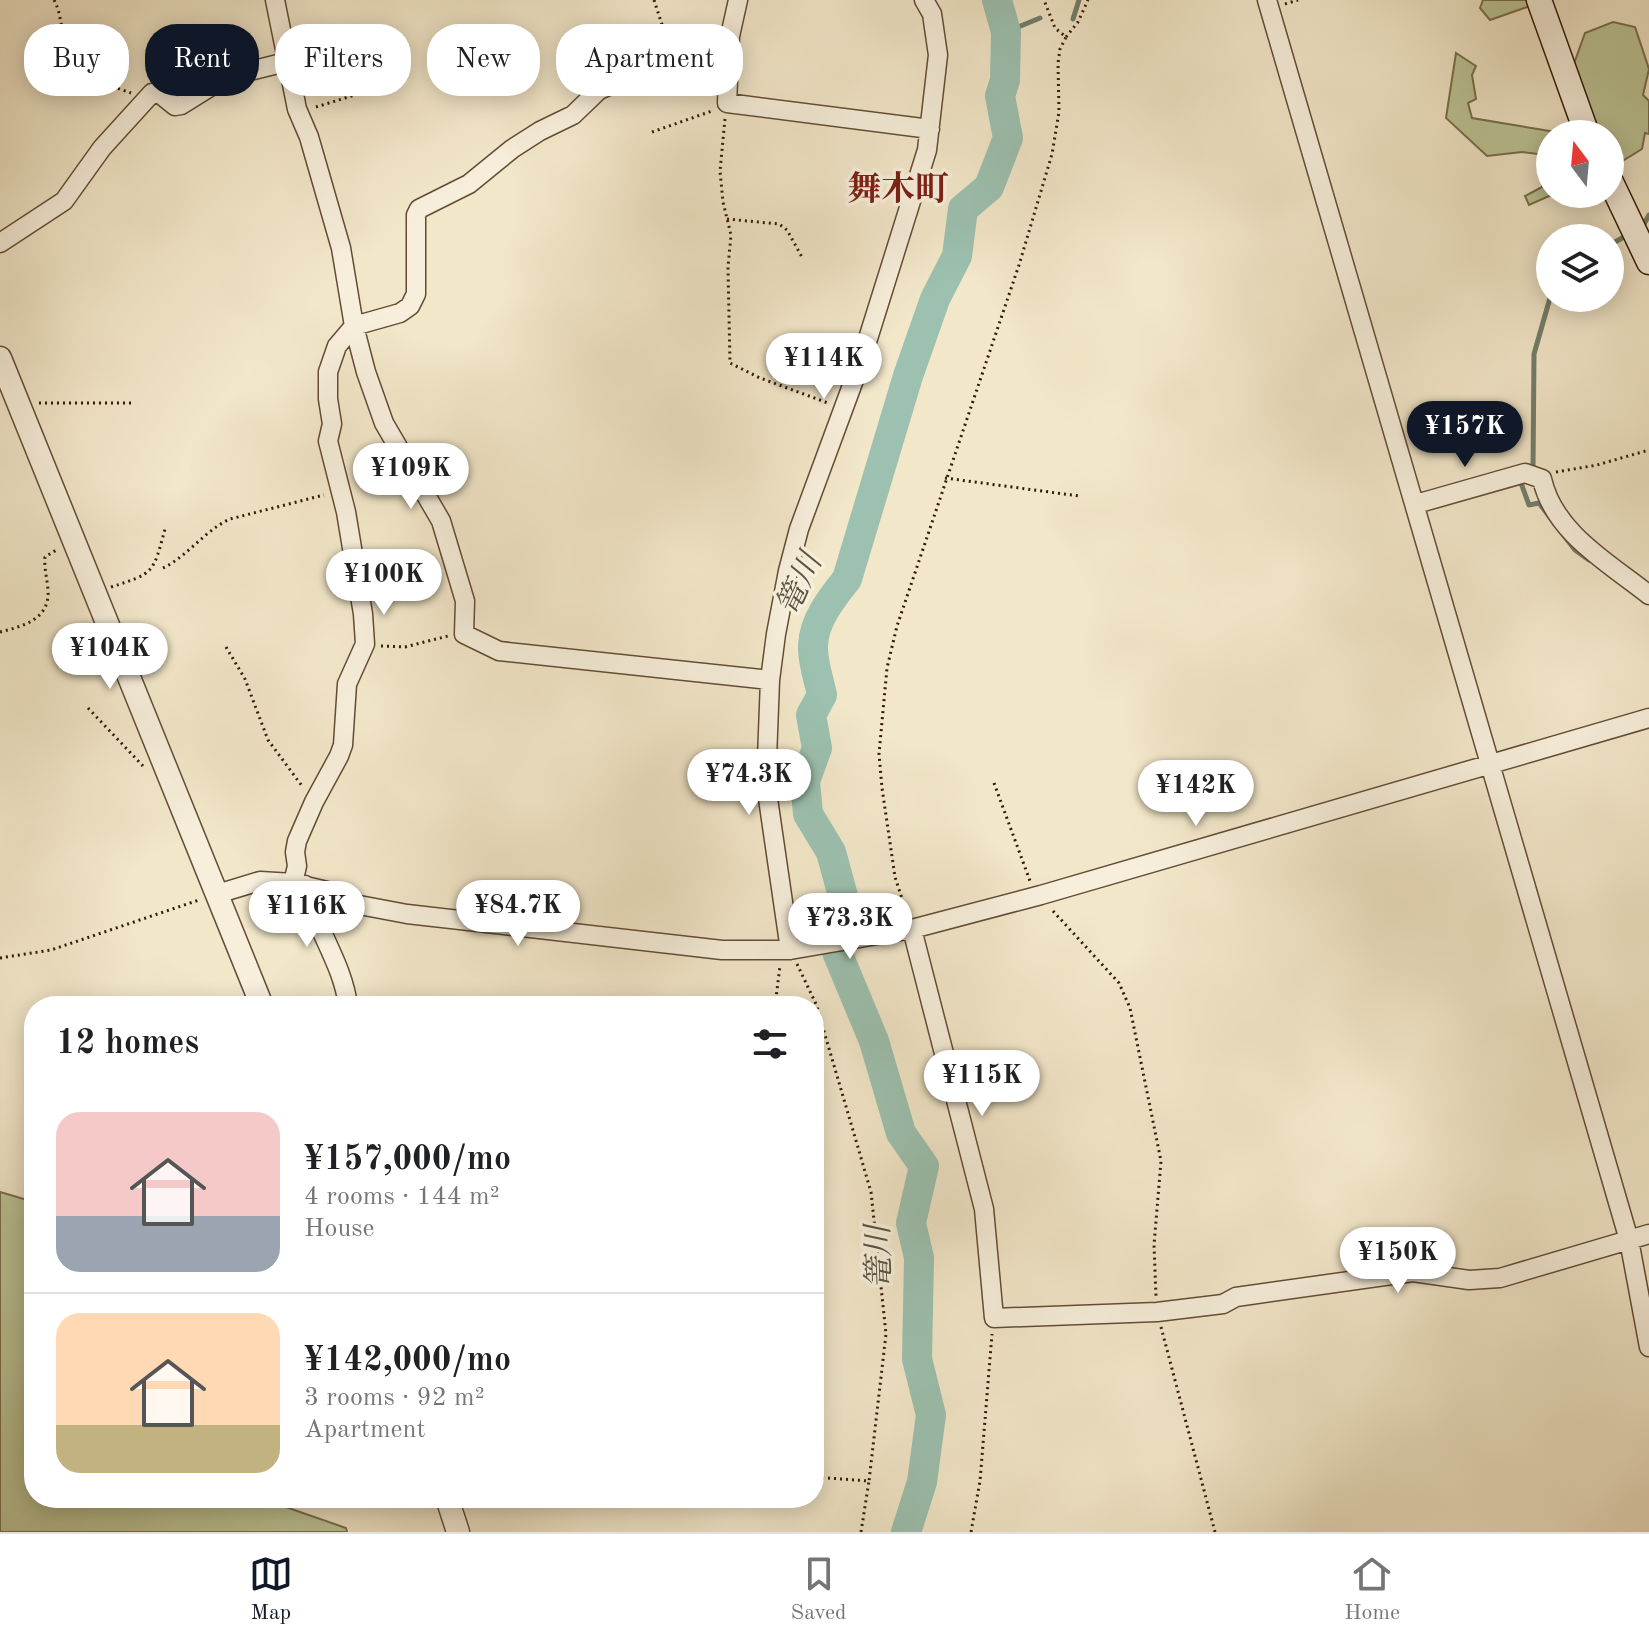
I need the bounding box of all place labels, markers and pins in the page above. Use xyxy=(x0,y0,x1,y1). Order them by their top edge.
pin: ¥114K xyxy=(768,333,880,401)
pin: ¥157K xyxy=(1409,401,1521,469)
pin: ¥109K xyxy=(355,443,467,511)
pin: ¥100K xyxy=(328,549,440,617)
pin: ¥104K xyxy=(54,623,166,691)
pin: ¥74.3K xyxy=(684,749,814,817)
pin: ¥142K xyxy=(1140,760,1252,828)
pin: ¥84.7K xyxy=(453,880,583,948)
pin: ¥116K xyxy=(251,881,363,949)
pin: ¥73.3K xyxy=(785,893,915,961)
pin: ¥115K xyxy=(926,1050,1038,1118)
pin: ¥150K xyxy=(1342,1227,1454,1295)

